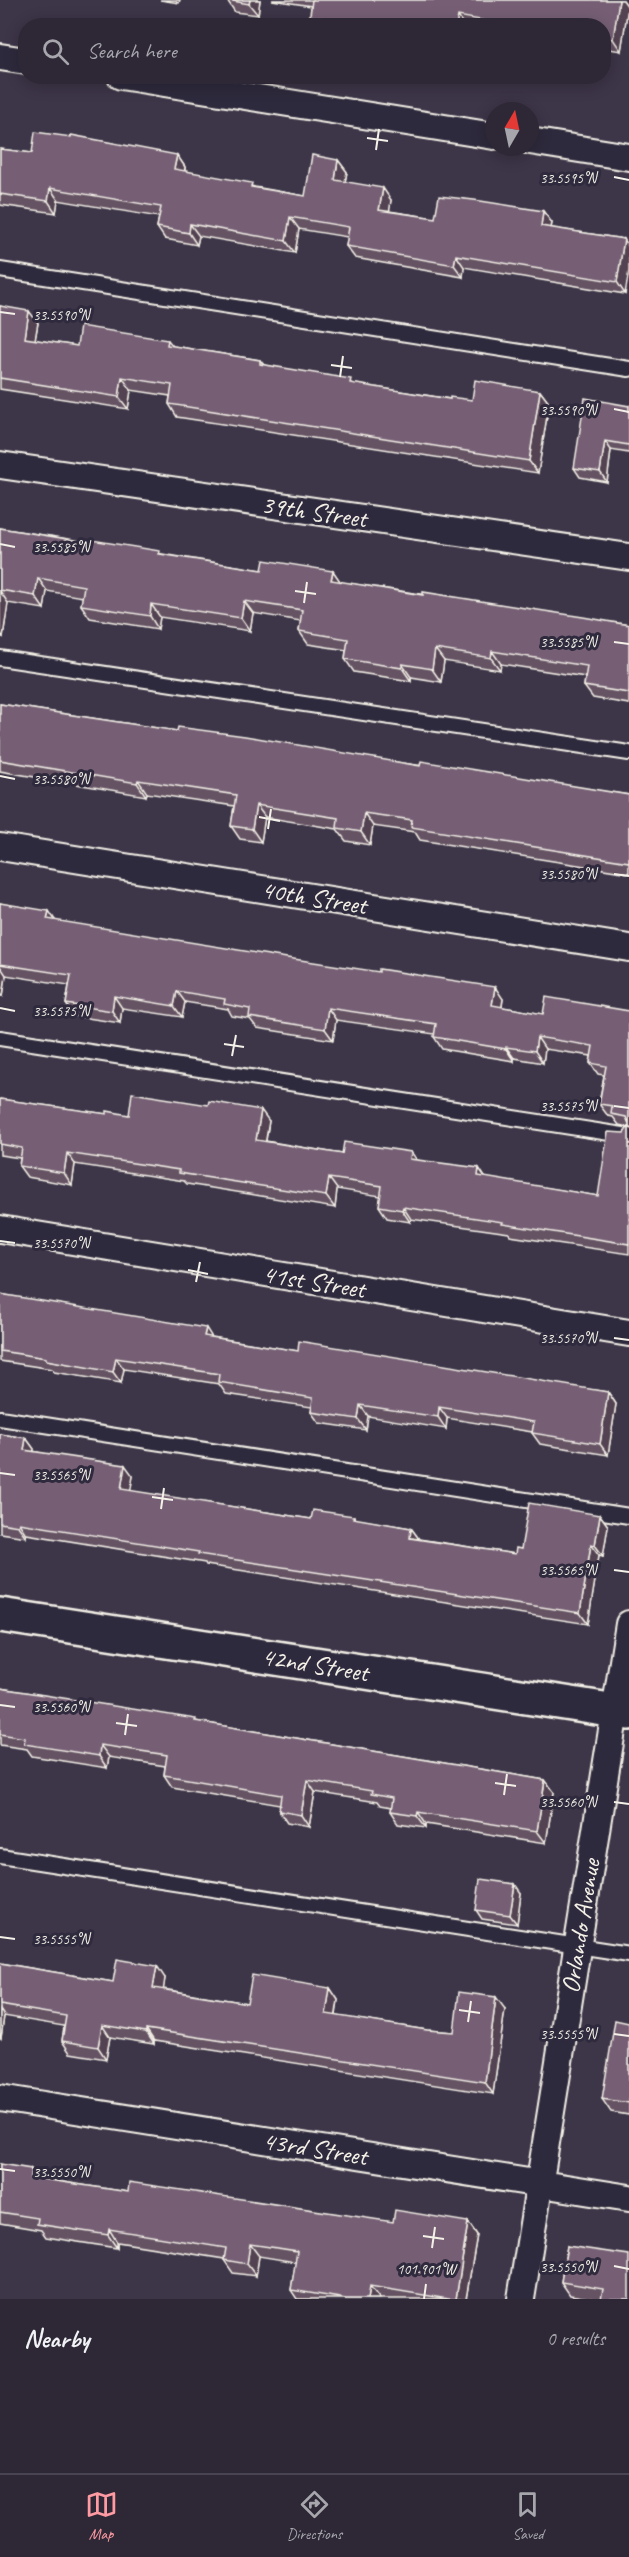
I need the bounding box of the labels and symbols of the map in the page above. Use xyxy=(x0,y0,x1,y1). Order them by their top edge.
north arrow xyxy=(485,102,539,156)
text: 33.5595°N xyxy=(540,169,599,188)
text: 33.5590°N xyxy=(33,306,92,325)
text: 33.5590°N xyxy=(540,401,599,420)
street label: 39th Street xyxy=(259,488,371,536)
text: 33.5585°N xyxy=(33,538,92,557)
text: 33.5585°N xyxy=(540,633,599,652)
text: 33.5580°N xyxy=(33,770,92,789)
text: 33.5580°N xyxy=(540,865,599,884)
street label: 40th Street xyxy=(259,873,371,922)
text: 33.5575°N xyxy=(33,1002,92,1021)
text: 33.5575°N xyxy=(540,1097,599,1116)
text: 33.5570°N xyxy=(33,1234,92,1253)
street label: 41st Street xyxy=(260,1257,370,1306)
text: 33.5570°N xyxy=(540,1329,599,1348)
text: 33.5565°N xyxy=(33,1466,92,1485)
text: 33.5565°N xyxy=(540,1561,599,1580)
street label: 42nd Street xyxy=(259,1640,373,1690)
text: 33.5560°N xyxy=(33,1698,92,1717)
text: 33.5560°N xyxy=(540,1793,599,1812)
street label: Orlando Avenue xyxy=(554,1855,608,1995)
text: 33.5555°N xyxy=(33,1930,92,1949)
text: 33.5555°N xyxy=(540,2025,599,2044)
street label: 43rd Street xyxy=(260,2124,372,2173)
text: 33.5550°N xyxy=(33,2163,92,2182)
text: 33.5550°N xyxy=(540,2258,599,2277)
text: 101.901°W xyxy=(397,2260,458,2279)

